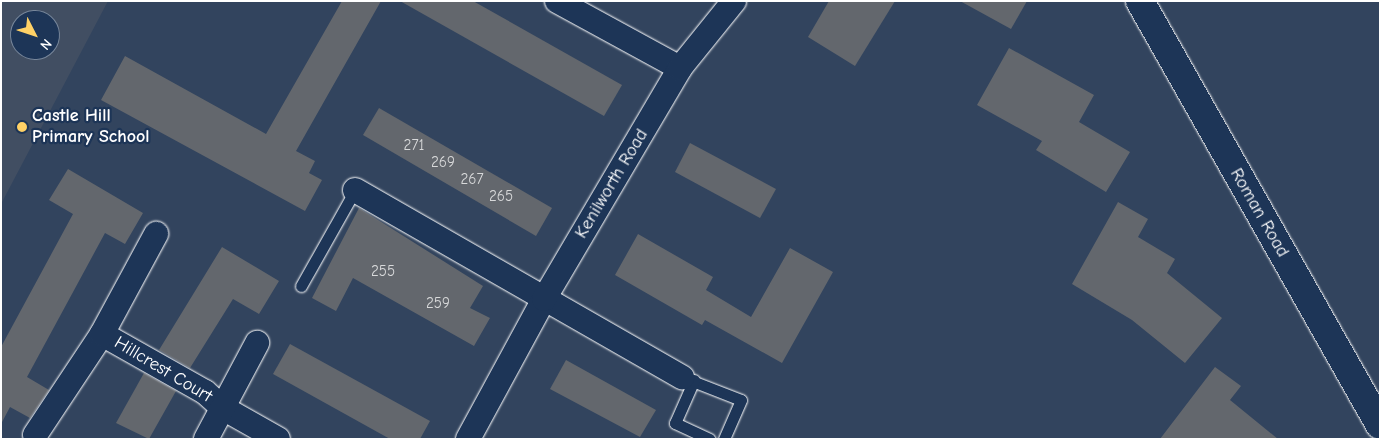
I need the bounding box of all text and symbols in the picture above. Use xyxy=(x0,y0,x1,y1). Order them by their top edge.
north arrow xyxy=(10,10,60,60)
text: N xyxy=(37,35,55,54)
place label: Castle Hill Primary School xyxy=(32,106,150,148)
marker: Castle Hill Primary School xyxy=(16,121,28,133)
street label: Kenilworth Road xyxy=(571,125,653,243)
house number: 271 xyxy=(404,137,424,155)
house number: 269 xyxy=(431,154,455,172)
street label: Roman Road xyxy=(1225,165,1293,261)
house number: 267 xyxy=(460,171,484,189)
house number: 265 xyxy=(489,188,513,206)
house number: 255 xyxy=(371,263,395,281)
house number: 259 xyxy=(426,295,450,313)
street label: Hillcrest Court xyxy=(110,332,216,408)

